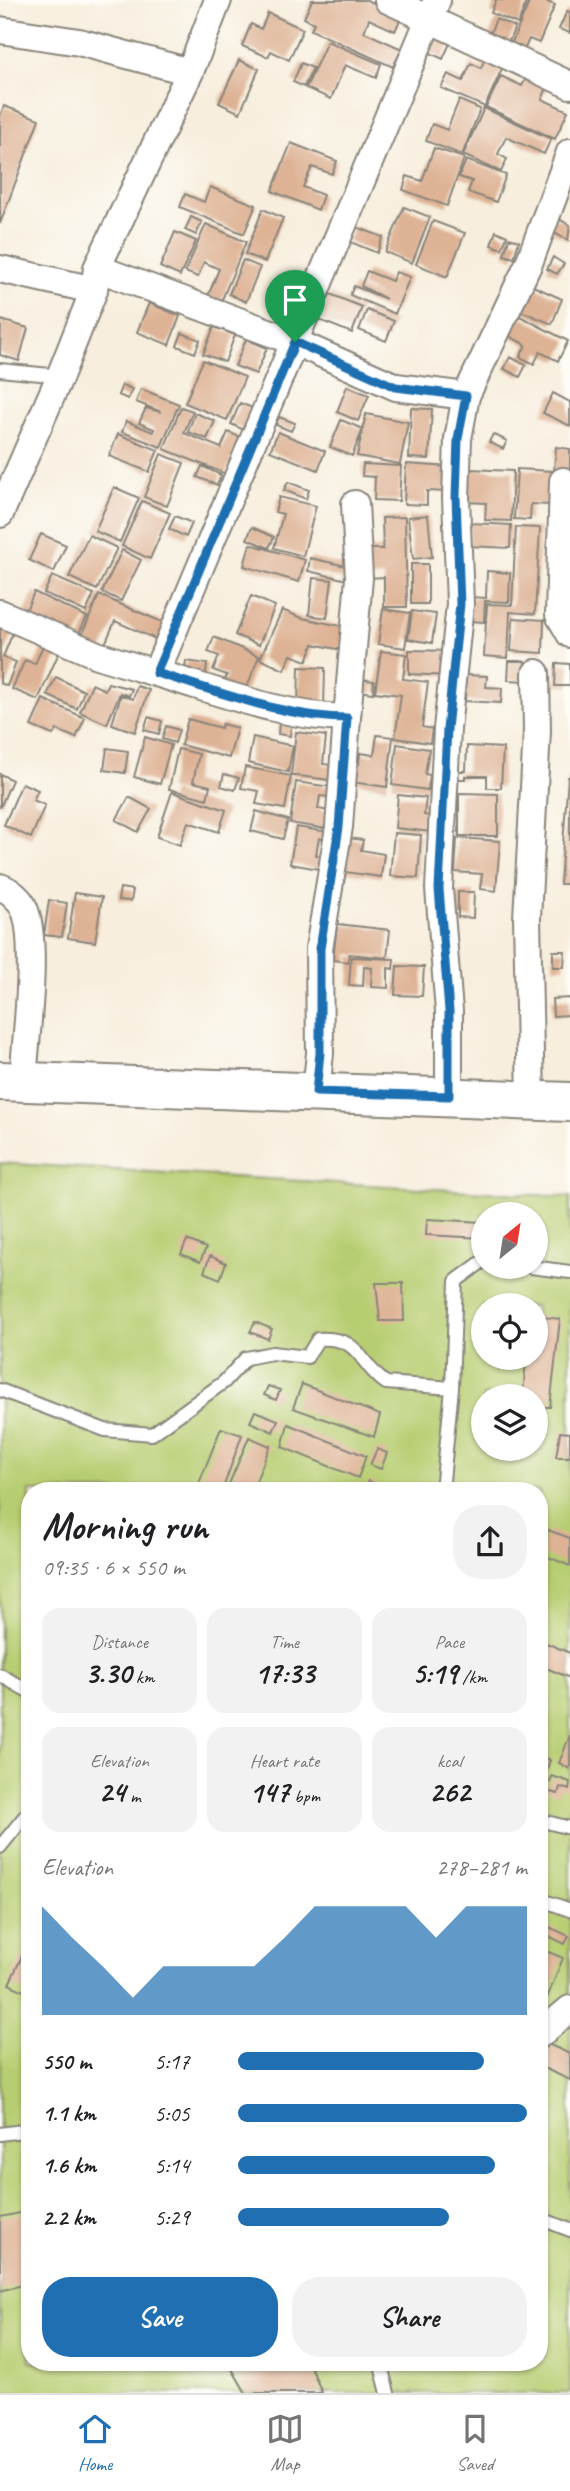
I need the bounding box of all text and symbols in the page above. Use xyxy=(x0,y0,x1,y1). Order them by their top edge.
pin xyxy=(265,270,325,342)
icon: arrive xyxy=(276,281,314,319)
north arrow xyxy=(471,1202,548,1279)
map controls xyxy=(471,1202,548,1461)
button: locate xyxy=(471,1293,548,1370)
button: layers xyxy=(471,1384,548,1461)
text: Morning run xyxy=(42,1503,208,1550)
button: share xyxy=(453,1505,527,1579)
text: 09:35 · 6 × 550 m xyxy=(42,1553,185,1582)
text: Distance xyxy=(91,1630,148,1654)
text: Time xyxy=(270,1630,299,1654)
text: Pace xyxy=(435,1630,464,1654)
text: 3.30 xyxy=(85,1654,131,1692)
text: 17:33 xyxy=(255,1654,314,1692)
text: 5:19 xyxy=(412,1654,458,1692)
text: km xyxy=(131,1665,154,1689)
text: /km xyxy=(458,1665,487,1689)
text: Elevation xyxy=(90,1749,149,1773)
text: Heart rate xyxy=(250,1749,319,1773)
text: kcal xyxy=(437,1749,462,1773)
text: 24 xyxy=(98,1773,125,1811)
text: 147 xyxy=(249,1773,289,1811)
text: 262 xyxy=(429,1773,470,1811)
text: m xyxy=(125,1784,141,1808)
text: bpm xyxy=(289,1784,320,1808)
text: Elevation xyxy=(42,1853,113,1882)
text: 278–281 m xyxy=(436,1853,527,1882)
text: 550 m xyxy=(42,2047,91,2076)
text: 5:17 xyxy=(154,2047,190,2076)
text: 1.1 km xyxy=(42,2099,96,2128)
text: 5:05 xyxy=(154,2099,190,2128)
text: 1.6 km xyxy=(42,2151,96,2180)
text: 5:14 xyxy=(154,2151,190,2180)
text: 2.2 km xyxy=(42,2203,96,2232)
text: 5:29 xyxy=(154,2203,190,2232)
button: Save xyxy=(42,2277,278,2357)
button: Share xyxy=(292,2277,527,2357)
tab: Home xyxy=(76,2410,114,2476)
tab: Map xyxy=(266,2410,304,2476)
tab: Saved xyxy=(456,2410,494,2476)

